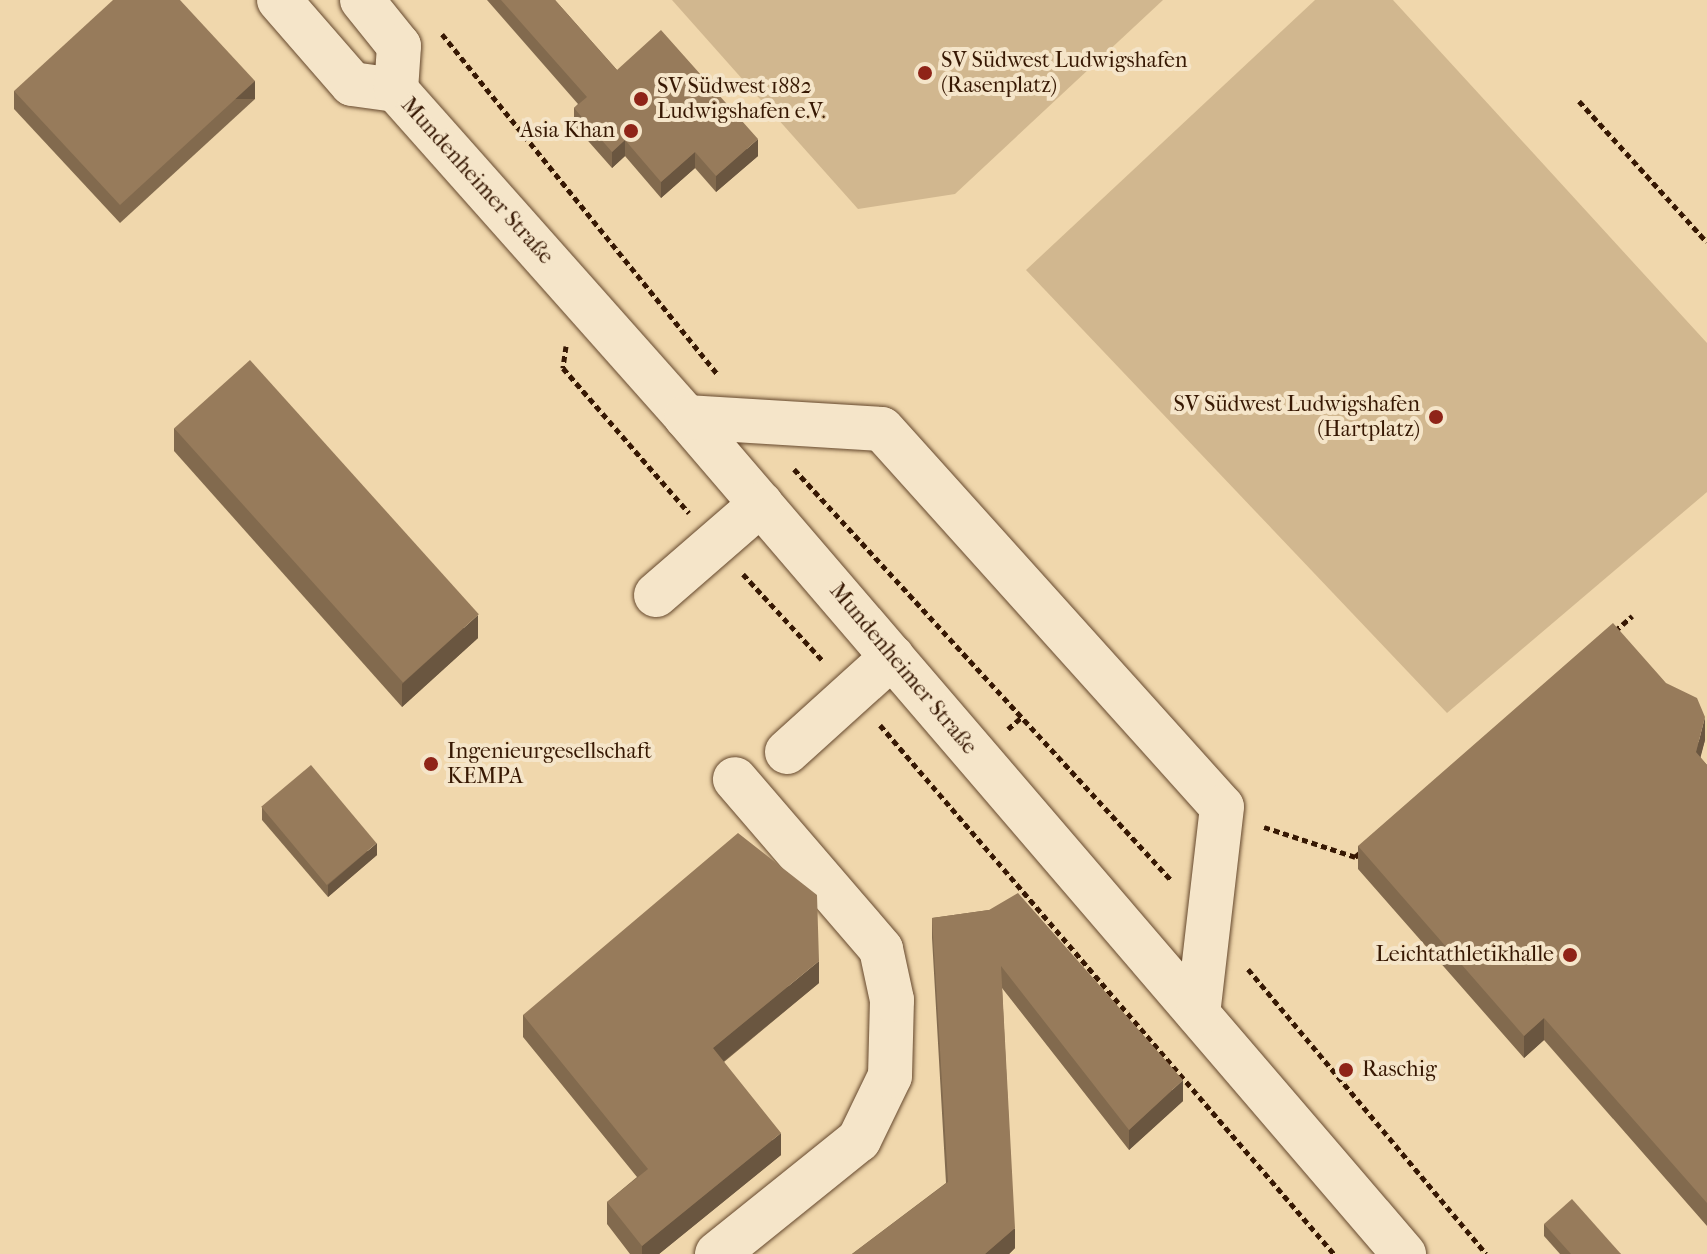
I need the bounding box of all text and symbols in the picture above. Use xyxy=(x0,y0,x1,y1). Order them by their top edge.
place label: SV Südwest Ludwigshafen (Rasenplatz) xyxy=(941,47,1188,98)
marker: SV Südwest Ludwigshafen (Rasenplatz) xyxy=(916,64,934,82)
place label: SV Südwest 1882 Ludwigshafen e.V. xyxy=(657,73,826,124)
marker: SV Südwest 1882 Ludwigshafen e.V. xyxy=(632,90,650,108)
street label: Mundenheimer Straße xyxy=(395,92,559,270)
place label: Asia Khan xyxy=(520,118,615,144)
marker: Asia Khan xyxy=(622,122,640,140)
place label: SV Südwest Ludwigshafen (Hartplatz) xyxy=(1173,391,1420,442)
marker: SV Südwest Ludwigshafen (Hartplatz) xyxy=(1427,408,1445,426)
street label: Mundenheimer Straße xyxy=(824,578,982,760)
place label: Ingenieurgesellschaft KEMPA xyxy=(447,738,652,790)
marker: Ingenieurgesellschaft KEMPA xyxy=(422,755,440,773)
place label: Leichtathletikhalle xyxy=(1375,942,1554,968)
marker: Leichtathletikhalle xyxy=(1561,946,1579,964)
place label: Raschig xyxy=(1362,1057,1437,1083)
marker: Raschig xyxy=(1337,1061,1355,1079)

